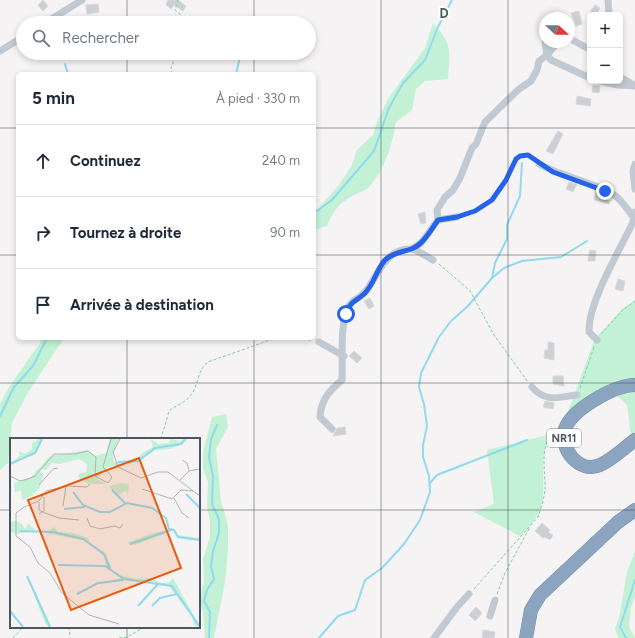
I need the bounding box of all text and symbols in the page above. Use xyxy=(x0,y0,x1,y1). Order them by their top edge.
text: D xyxy=(439,6,449,21)
north arrow xyxy=(539,12,575,48)
map controls xyxy=(587,12,623,84)
button: + xyxy=(587,12,623,48)
search box xyxy=(16,16,316,60)
icon: search xyxy=(30,27,52,49)
text: Rechercher xyxy=(62,29,139,47)
button: − xyxy=(587,48,623,84)
text: 5 min xyxy=(32,88,75,108)
text: À pied · 330 m xyxy=(216,91,300,106)
icon: ahead xyxy=(32,150,54,172)
text: Continuez xyxy=(70,152,141,170)
text: 240 m xyxy=(262,153,300,168)
route end xyxy=(596,182,614,200)
icon: right xyxy=(32,222,54,244)
text: Tournez à droite xyxy=(70,224,181,242)
text: 90 m xyxy=(270,225,300,240)
icon: arrive xyxy=(32,294,54,316)
text: Arrivée à destination xyxy=(70,296,214,314)
route start xyxy=(337,305,355,323)
road number: NR11 xyxy=(547,429,581,447)
inset map xyxy=(10,438,200,628)

